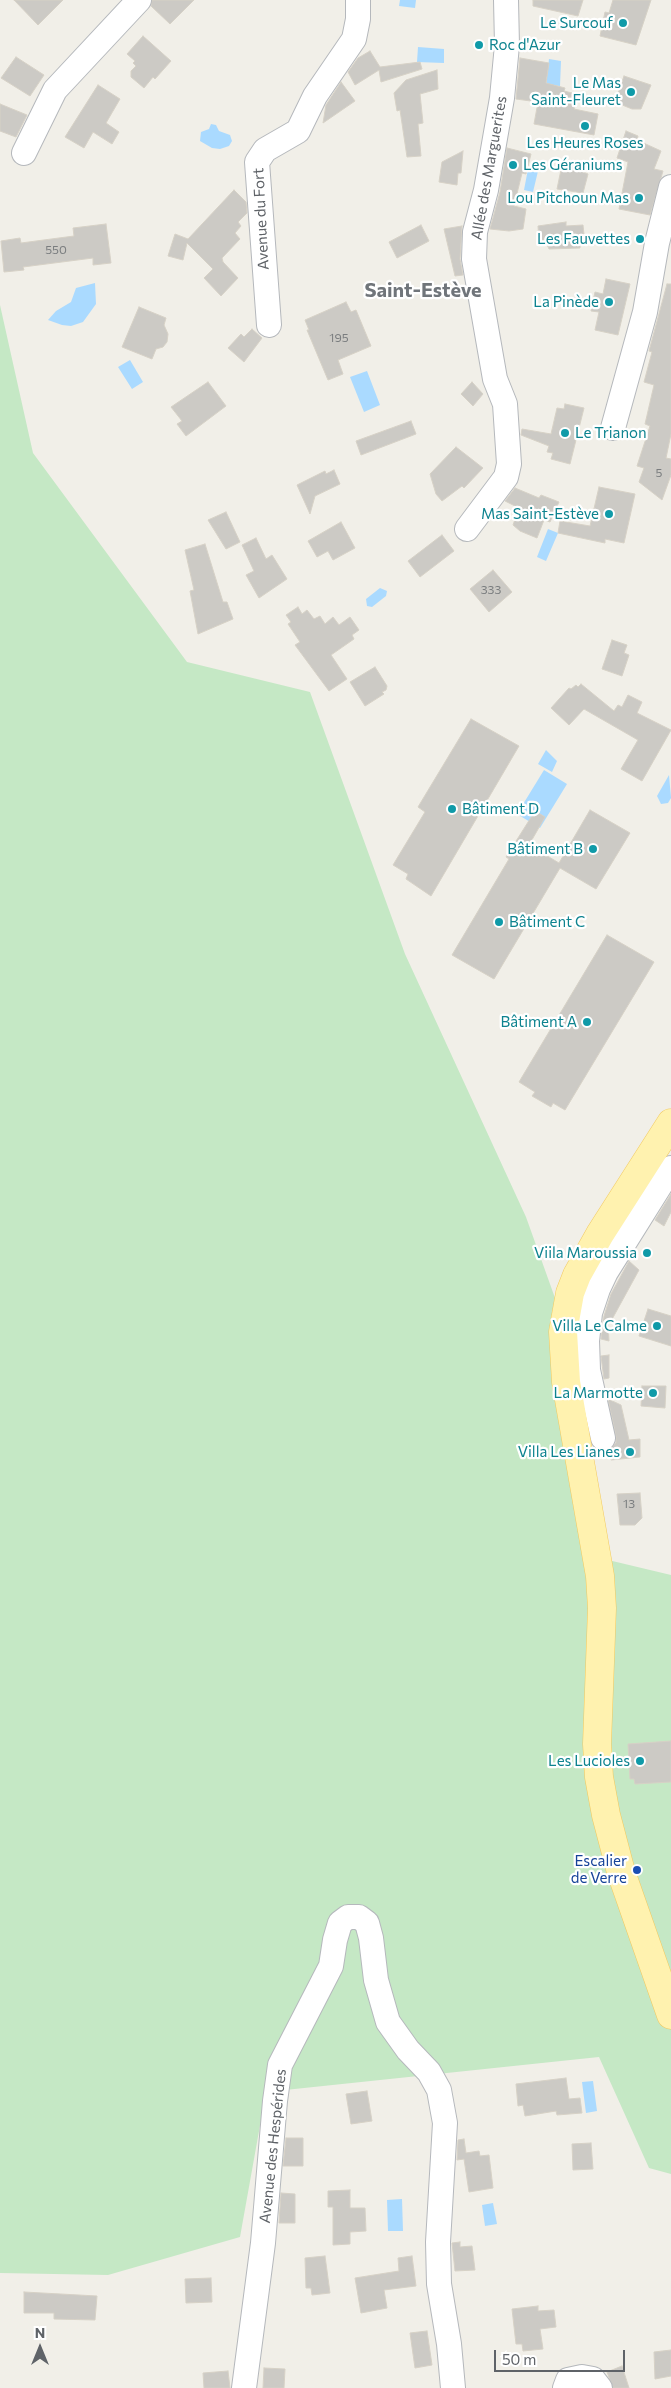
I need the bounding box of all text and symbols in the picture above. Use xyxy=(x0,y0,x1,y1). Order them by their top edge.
place label: Le Surcouf xyxy=(540,14,613,32)
marker: Le Surcouf xyxy=(617,17,629,29)
place label: Roc d'Azur xyxy=(489,36,561,54)
marker: Roc d'Azur xyxy=(473,39,485,51)
place label: Le Mas Saint-Fleuret xyxy=(531,74,621,109)
marker: Le Mas Saint-Fleuret xyxy=(625,86,637,98)
street label: Allée des Marguerites xyxy=(467,95,511,241)
marker: Les Heures Roses xyxy=(579,120,591,132)
place label: Les Heures Roses xyxy=(526,134,644,152)
place label: Les Géraniums xyxy=(523,156,623,174)
marker: Les Géraniums xyxy=(507,159,519,171)
street label: Avenue du Fort xyxy=(249,168,273,270)
place label: Lou Pitchoun Mas xyxy=(507,189,629,207)
marker: Lou Pitchoun Mas xyxy=(633,192,645,204)
place label: Les Fauvettes xyxy=(537,230,630,248)
marker: Les Fauvettes xyxy=(634,233,646,245)
house number: 550 xyxy=(45,243,67,257)
district label: Saint-Estève xyxy=(364,278,482,302)
place label: La Pinède xyxy=(533,293,599,311)
marker: La Pinède xyxy=(603,296,615,308)
house number: 195 xyxy=(329,331,349,345)
place label: Le Trianon xyxy=(575,424,647,442)
marker: Le Trianon xyxy=(559,427,571,439)
house number: 5 xyxy=(656,466,662,480)
place label: Mas Saint-Estève xyxy=(481,505,599,523)
marker: Mas Saint-Estève xyxy=(603,508,615,520)
house number: 333 xyxy=(481,583,501,597)
place label: Bâtiment D xyxy=(462,800,539,818)
marker: Bâtiment D xyxy=(446,803,458,815)
place label: Bâtiment B xyxy=(507,840,583,858)
marker: Bâtiment B xyxy=(587,843,599,855)
place label: Bâtiment C xyxy=(509,913,585,931)
marker: Bâtiment C xyxy=(493,916,505,928)
place label: Bâtiment A xyxy=(501,1013,577,1031)
marker: Bâtiment A xyxy=(581,1016,593,1028)
place label: Viila Maroussia xyxy=(534,1244,637,1262)
marker: Viila Maroussia xyxy=(641,1247,653,1259)
place label: Villa Le Calme xyxy=(552,1317,647,1335)
marker: Villa Le Calme xyxy=(651,1320,663,1332)
place label: La Marmotte xyxy=(554,1384,643,1402)
marker: La Marmotte xyxy=(647,1387,659,1399)
place label: Villa Les Lianes xyxy=(518,1443,620,1461)
marker: Villa Les Lianes xyxy=(624,1446,636,1458)
house number: 13 xyxy=(623,1497,635,1511)
place label: Les Lucioles xyxy=(548,1752,630,1770)
marker: Les Lucioles xyxy=(634,1755,646,1767)
place label: Escalier de Verre xyxy=(571,1852,627,1887)
marker: Escalier de Verre xyxy=(631,1864,643,1876)
street label: Avenue des Hespérides xyxy=(256,2068,290,2224)
north arrow xyxy=(15,2323,65,2373)
text: N xyxy=(35,2324,45,2341)
scale bar xyxy=(496,2340,627,2372)
text: 50 m xyxy=(502,2350,536,2368)

